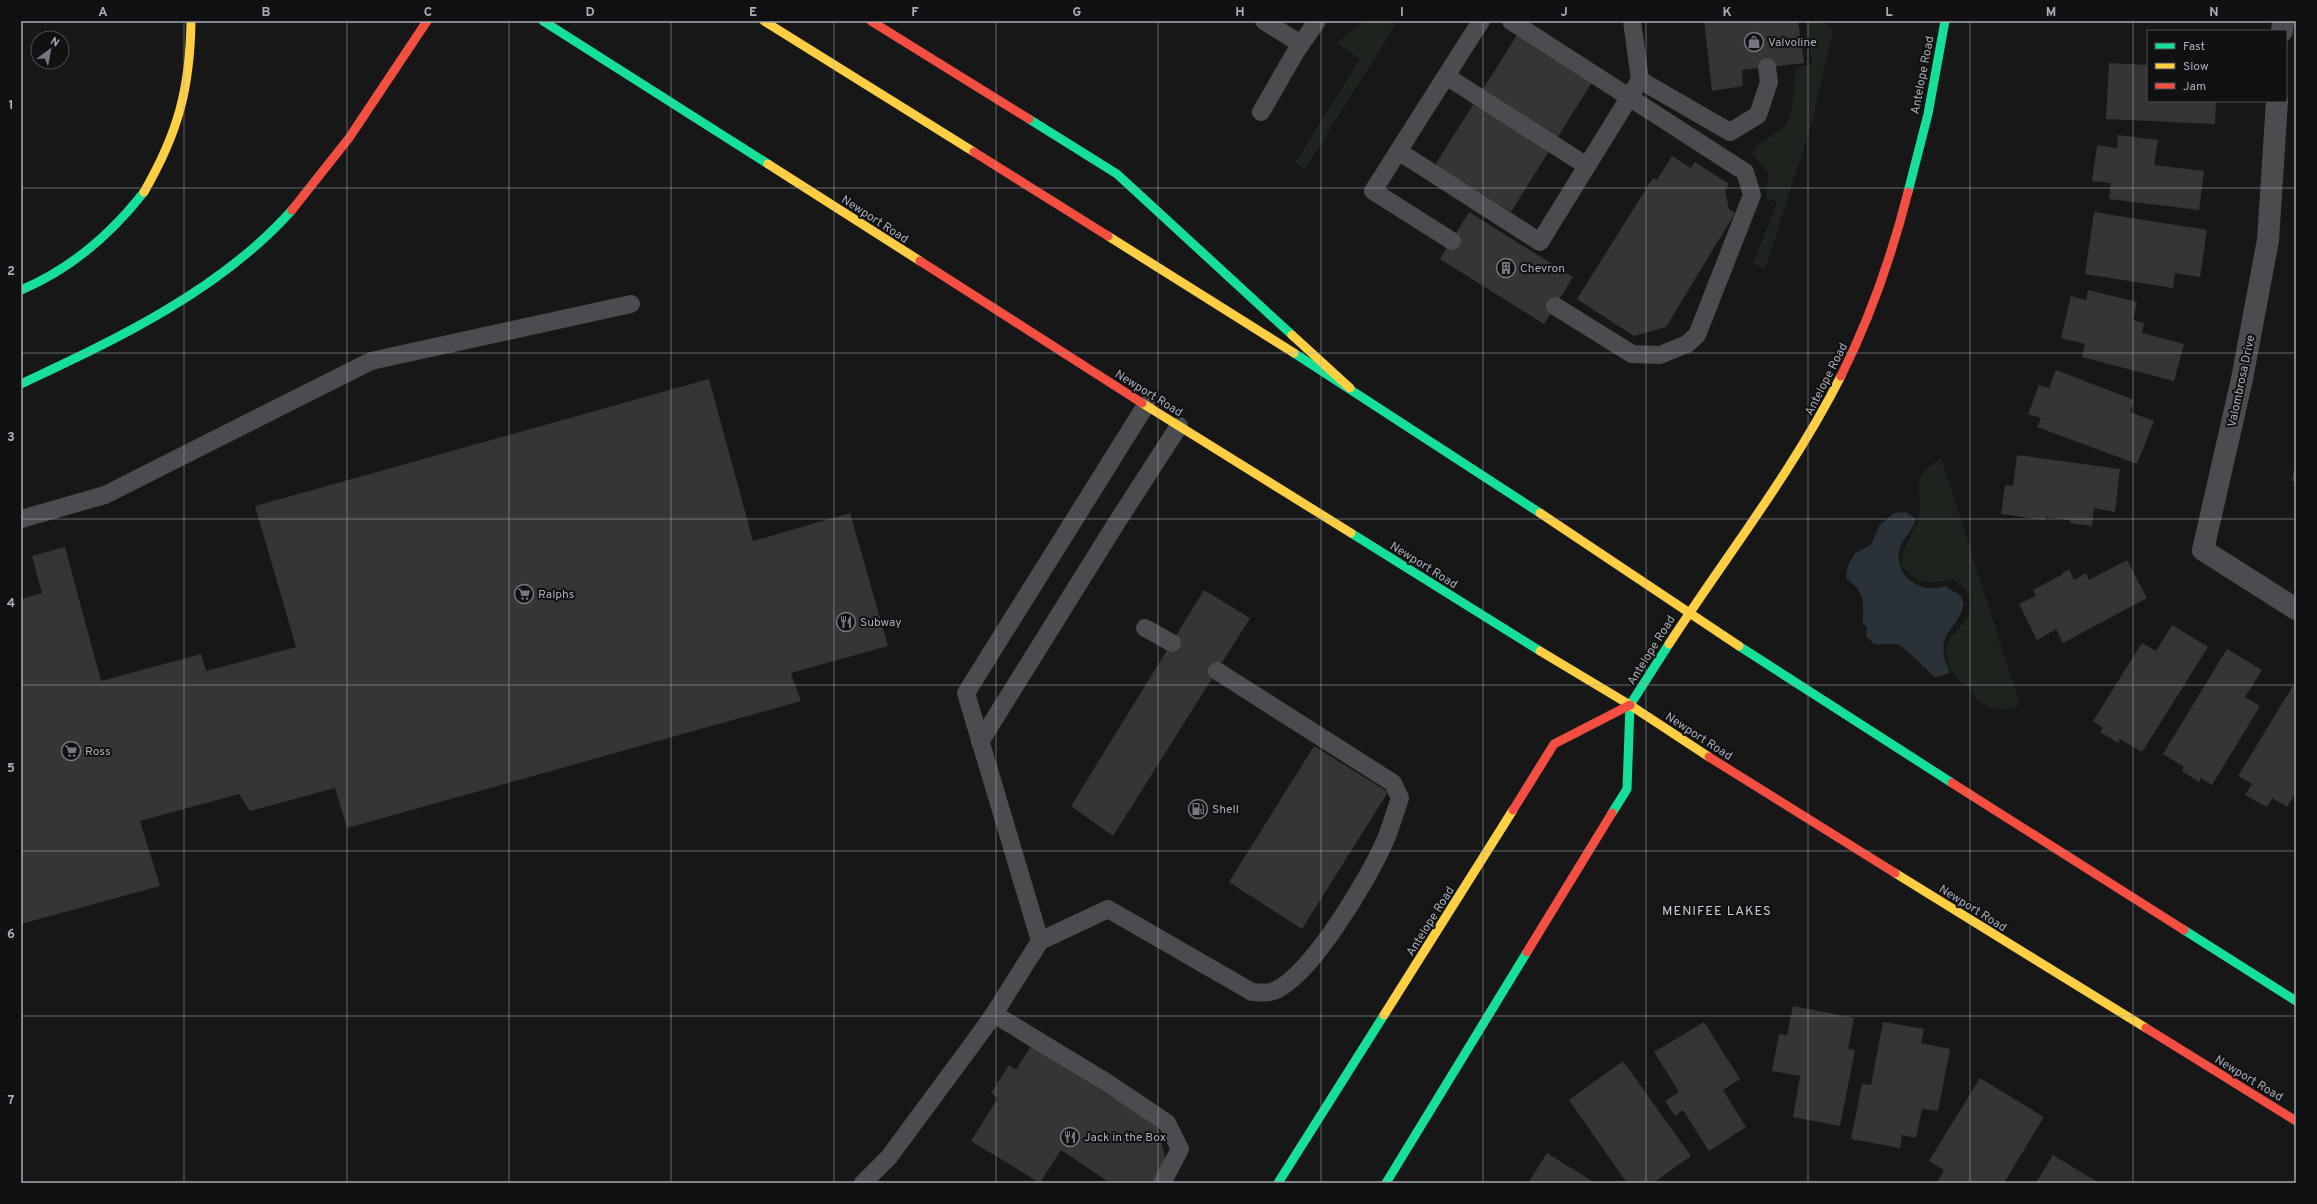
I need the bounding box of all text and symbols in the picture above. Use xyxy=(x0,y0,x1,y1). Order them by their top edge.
text: A xyxy=(98,5,108,21)
text: B xyxy=(262,5,271,21)
text: C xyxy=(424,5,432,21)
text: D xyxy=(585,5,595,21)
text: E xyxy=(749,5,757,21)
text: F xyxy=(911,5,919,21)
text: G xyxy=(1073,5,1082,21)
text: H xyxy=(1235,5,1245,21)
text: I xyxy=(1400,5,1404,21)
text: J xyxy=(1560,5,1568,21)
text: K xyxy=(1722,5,1732,21)
text: L xyxy=(1885,5,1893,21)
text: M xyxy=(2046,5,2056,21)
text: N xyxy=(2209,5,2219,21)
north arrow xyxy=(30,30,70,70)
legend xyxy=(2147,30,2287,102)
shop icon: Valvoline xyxy=(1743,31,1765,53)
text: N xyxy=(48,34,62,50)
place label: Valvoline xyxy=(1768,35,1817,51)
street label: Antelope Road xyxy=(1908,35,1938,116)
text: Fast xyxy=(2183,39,2205,55)
text: Slow xyxy=(2183,59,2209,75)
text: Jam xyxy=(2183,79,2206,95)
text: 1 xyxy=(8,98,14,114)
street label: Newport Road xyxy=(838,192,911,248)
building icon: Chevron xyxy=(1495,257,1517,279)
place label: Chevron xyxy=(1520,261,1565,277)
text: 2 xyxy=(7,264,15,280)
street label: Valombrosa Drive xyxy=(2224,334,2260,429)
street label: Antelope Road xyxy=(1802,340,1852,418)
street label: Newport Road xyxy=(1112,367,1185,421)
text: 3 xyxy=(7,430,15,446)
street label: Newport Road xyxy=(1387,539,1460,593)
supermarket icon: Ralphs xyxy=(513,583,535,605)
place label: Ralphs xyxy=(538,587,574,603)
text: 4 xyxy=(7,596,15,612)
restaurant icon: Subway xyxy=(835,611,857,633)
street label: Antelope Road xyxy=(1624,613,1680,688)
place label: Subway xyxy=(860,615,902,631)
street label: Newport Road xyxy=(1662,709,1735,765)
supermarket icon: Ross xyxy=(60,740,82,762)
place label: Ross xyxy=(85,744,111,760)
text: 5 xyxy=(7,761,15,777)
fuel station icon: Shell xyxy=(1187,798,1209,820)
place label: Shell xyxy=(1212,802,1239,818)
street label: Newport Road xyxy=(1936,882,2009,936)
street label: Antelope Road xyxy=(1403,884,1459,959)
district label: MENIFEE LAKES xyxy=(1662,904,1772,920)
text: 6 xyxy=(7,927,15,943)
street label: Newport Road xyxy=(2211,1052,2286,1106)
text: 7 xyxy=(8,1093,15,1109)
restaurant icon: Jack in the Box xyxy=(1059,1126,1081,1148)
place label: Jack in the Box xyxy=(1084,1130,1166,1146)

